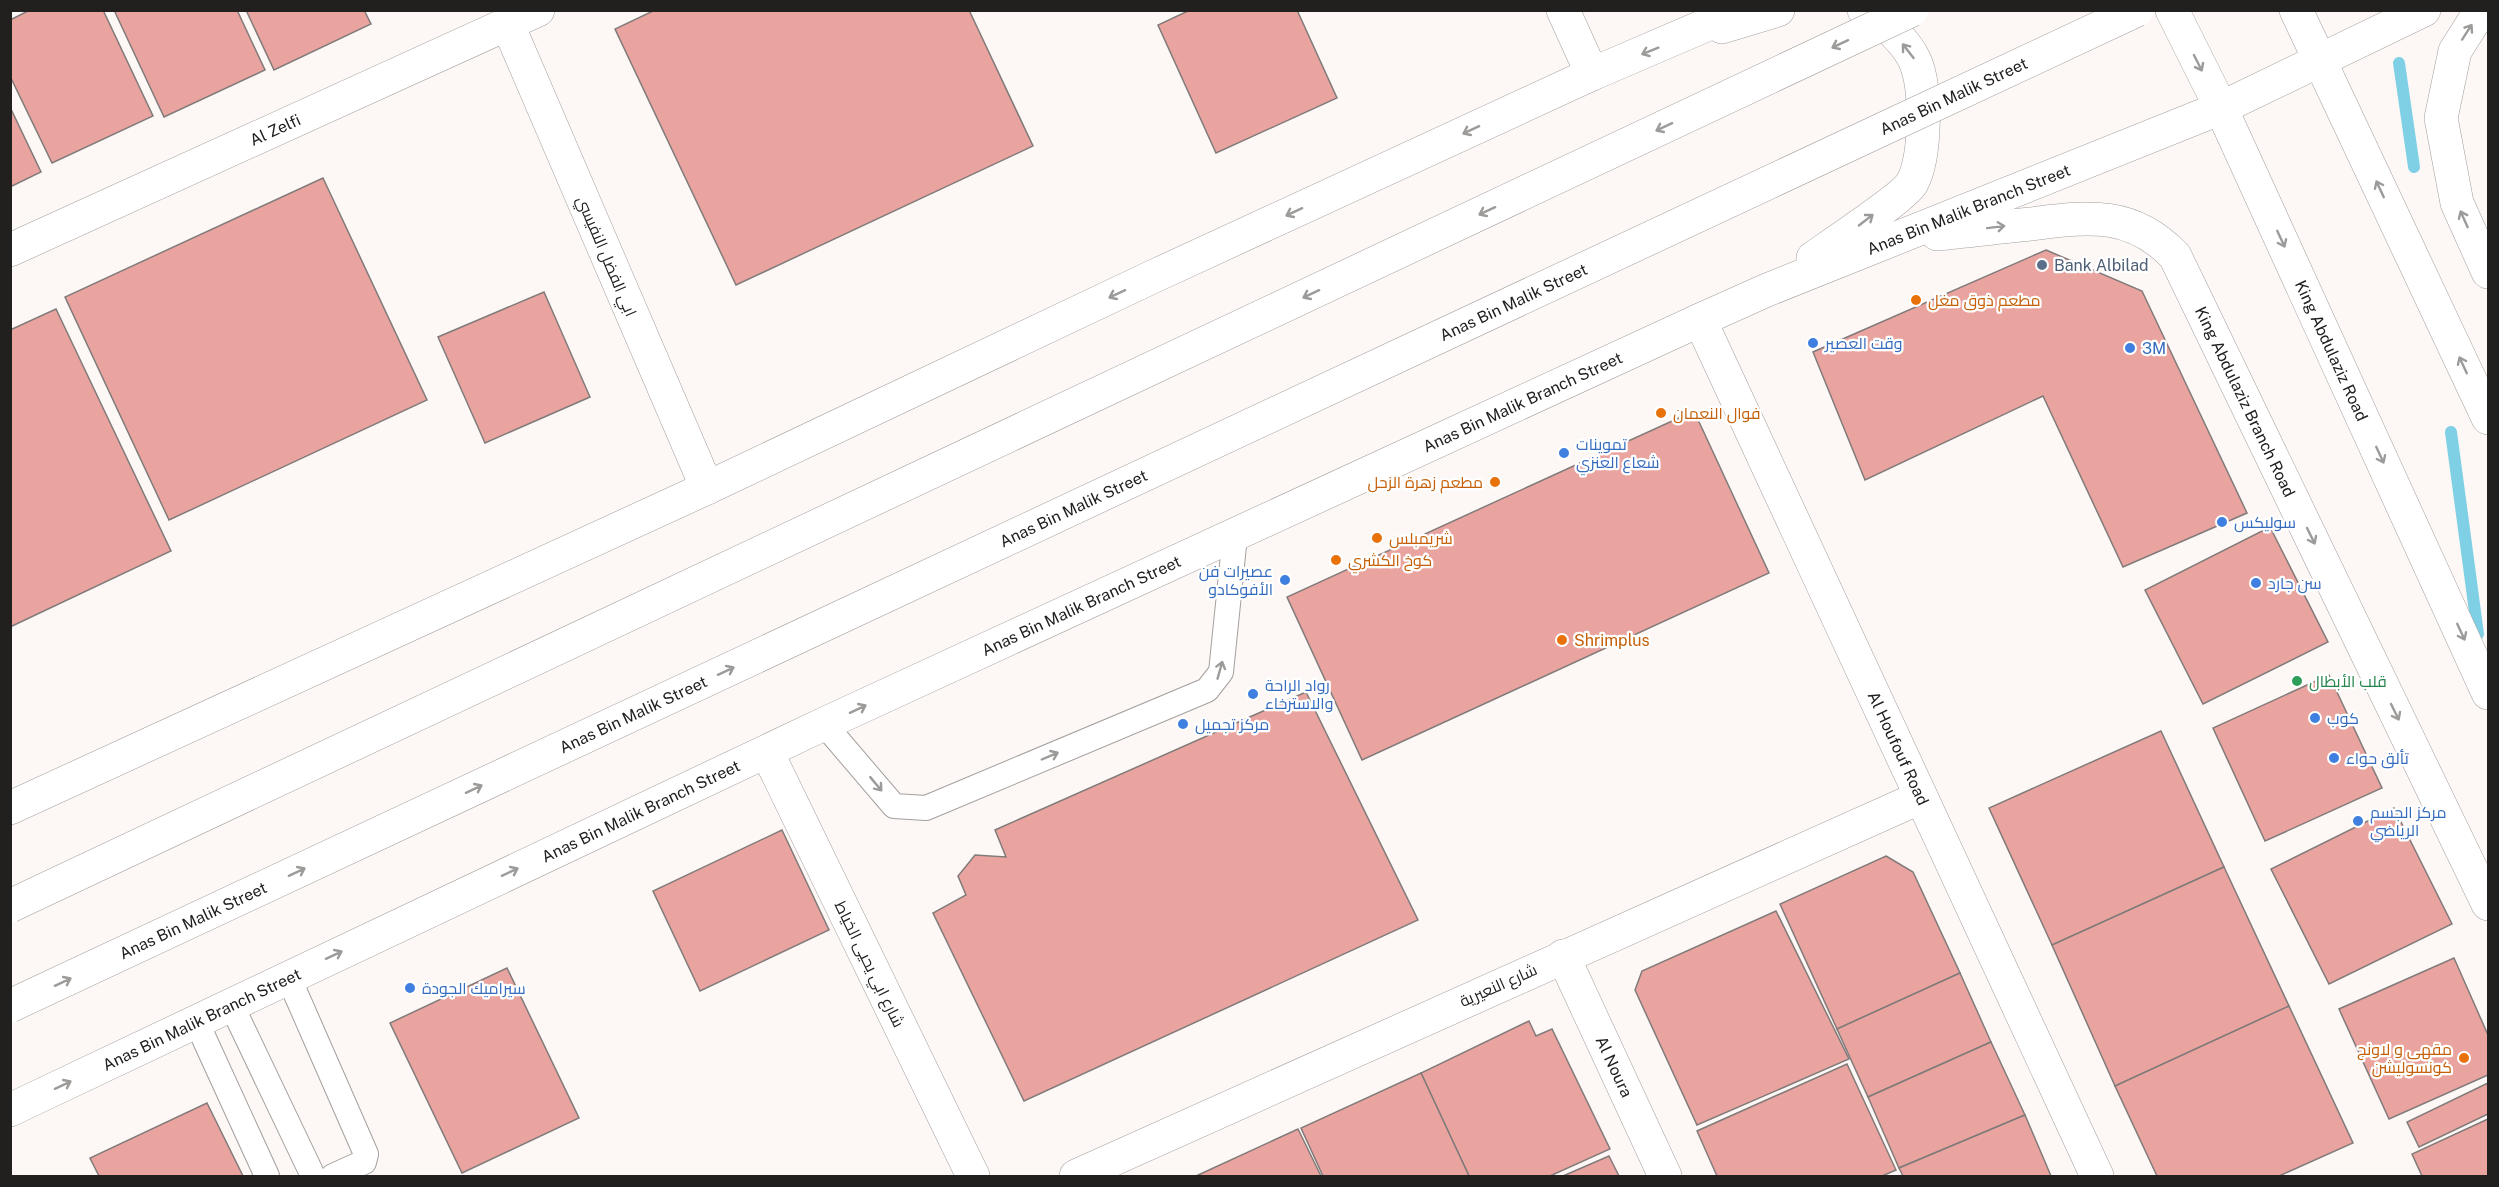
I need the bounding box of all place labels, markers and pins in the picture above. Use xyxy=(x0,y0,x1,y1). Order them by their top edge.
place label: Bank Albilad xyxy=(2054,256,2149,275)
marker: Bank Albilad xyxy=(2035,258,2049,272)
place label: مطعم ذوق مغل xyxy=(1928,291,2041,312)
marker: مطعم ذوق مغل xyxy=(1909,293,1923,307)
place label: وقت العصير xyxy=(1824,334,1902,353)
marker: وقت العصير xyxy=(1806,336,1820,350)
place label: 3M xyxy=(2142,339,2166,358)
marker: 3M xyxy=(2123,341,2137,355)
place label: فوال النعمان xyxy=(1673,404,1761,424)
marker: فوال النعمان xyxy=(1654,406,1668,420)
place label: تموينات شعاع العنزي xyxy=(1576,435,1660,476)
marker: تموينات شعاع العنزي xyxy=(1557,446,1571,460)
place label: مطعم زهرة الزحل xyxy=(1368,473,1483,494)
marker: مطعم زهرة الزحل xyxy=(1488,475,1502,489)
place label: سوليكس xyxy=(2234,513,2296,533)
marker: سوليكس xyxy=(2215,515,2229,529)
place label: شريمبلس xyxy=(1389,529,1453,549)
marker: شريمبلس xyxy=(1370,531,1384,545)
place label: كوخ الكشري xyxy=(1348,551,1432,574)
marker: كوخ الكشري xyxy=(1329,553,1343,567)
place label: عصيرات فن الأفوكادو xyxy=(1199,562,1273,599)
marker: عصيرات فن الأفوكادو xyxy=(1278,573,1292,587)
place label: سن جارد xyxy=(2268,574,2322,594)
marker: سن جارد xyxy=(2249,576,2263,590)
place label: Shrimplus xyxy=(1574,631,1650,650)
marker: Shrimplus xyxy=(1555,633,1569,647)
place label: قلب الأبطال xyxy=(2309,672,2387,692)
marker: قلب الأبطال xyxy=(2290,674,2304,688)
place label: رواد الراحة والاسترخاء xyxy=(1265,676,1333,713)
marker: رواد الراحة والاسترخاء xyxy=(1246,687,1260,701)
place label: كوب xyxy=(2327,709,2359,728)
marker: كوب xyxy=(2308,711,2322,725)
place label: مركز تجميل xyxy=(1195,715,1269,735)
marker: مركز تجميل xyxy=(1176,717,1190,731)
place label: تألق حواء xyxy=(2346,749,2409,769)
marker: تألق حواء xyxy=(2327,751,2341,765)
place label: مركز الجسم الرياضي xyxy=(2370,803,2446,843)
marker: مركز الجسم الرياضي xyxy=(2351,814,2365,828)
place label: سيراميك الجودة xyxy=(422,979,526,998)
marker: سيراميك الجودة xyxy=(403,981,417,995)
place label: مقهى و لاونج كونسوليشن xyxy=(2357,1040,2452,1078)
marker: مقهى و لاونج كونسوليشن xyxy=(2457,1051,2471,1065)

